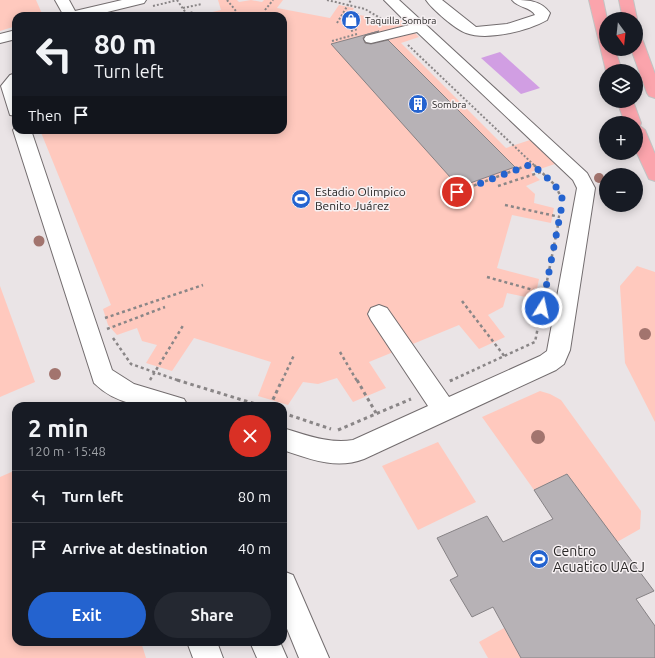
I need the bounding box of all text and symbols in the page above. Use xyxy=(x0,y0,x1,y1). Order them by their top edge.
shop icon: Taquilla Sombra xyxy=(340,9,362,31)
north arrow xyxy=(599,12,643,56)
map controls xyxy=(599,12,643,212)
place label: Taquilla Sombra xyxy=(365,15,436,26)
icon: left xyxy=(28,28,80,80)
text: 80 m xyxy=(94,28,156,59)
text: Turn left xyxy=(94,61,164,81)
button: layers xyxy=(599,64,643,108)
building icon: Sombra xyxy=(407,93,429,115)
place label: Sombra xyxy=(432,99,467,110)
icon: arrive xyxy=(70,104,92,126)
text: Then xyxy=(28,107,62,124)
button: + xyxy=(599,116,643,160)
button: − xyxy=(599,168,643,212)
pin xyxy=(440,175,474,209)
icon: arrive xyxy=(446,181,468,203)
place label: Estadio Olimpico Benito Juárez xyxy=(315,185,406,212)
sports icon: Estadio Olimpico Benito Juárez xyxy=(290,188,312,210)
position arrow xyxy=(521,287,563,329)
text: 2 min xyxy=(28,415,89,442)
button: close xyxy=(229,415,271,457)
text: 120 m · 15:48 xyxy=(28,444,106,458)
icon: left xyxy=(28,486,50,508)
text: Turn left xyxy=(62,488,123,505)
text: 80 m xyxy=(238,488,271,505)
icon: arrive xyxy=(28,538,50,560)
text: Arrive at destination xyxy=(62,540,208,557)
text: 40 m xyxy=(238,540,271,557)
place label: Centro Acuatico UACJ xyxy=(553,543,645,575)
sports icon: Centro Acuatico UACJ xyxy=(528,548,550,570)
button: Exit xyxy=(28,592,146,638)
button: Share xyxy=(154,592,271,638)

